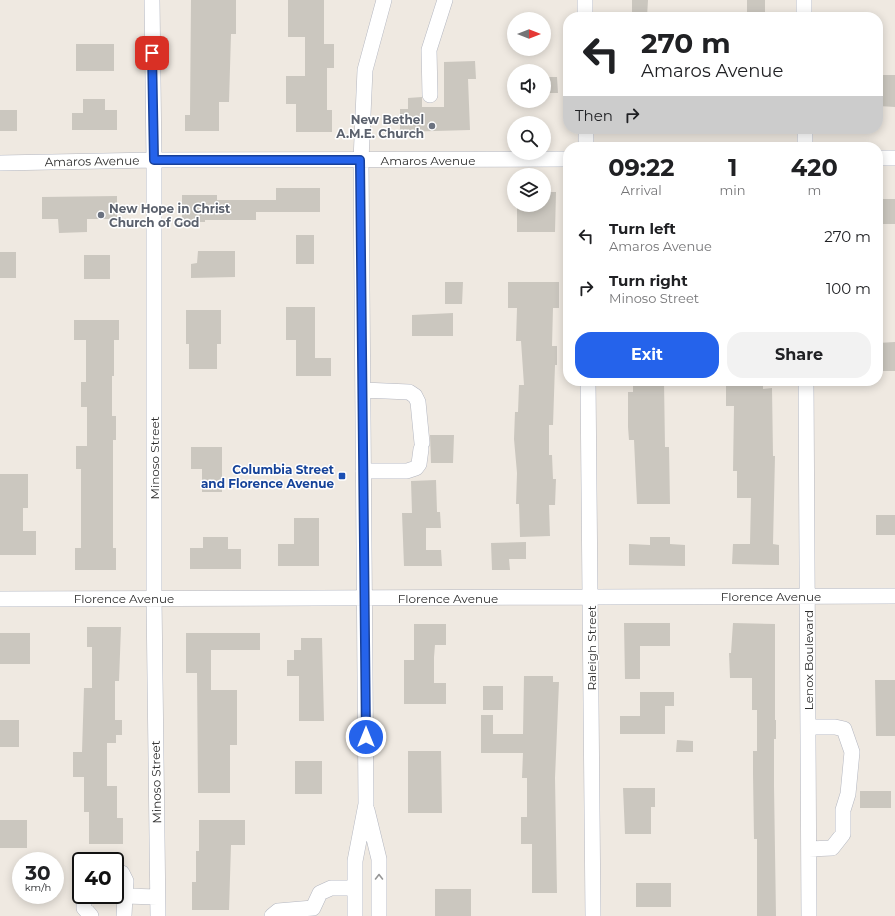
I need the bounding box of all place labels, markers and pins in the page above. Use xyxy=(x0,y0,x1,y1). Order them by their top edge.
pin xyxy=(135,36,169,70)
place label: New Bethel A.M.E. Church xyxy=(335,112,424,141)
marker: New Bethel A.M.E. Church xyxy=(427,121,437,131)
place label: New Hope in Christ Church of God xyxy=(109,201,231,230)
marker: New Hope in Christ Church of God xyxy=(96,210,106,220)
place label: Columbia Street and Florence Avenue xyxy=(201,462,335,491)
marker: Columbia Street and Florence Avenue xyxy=(337,471,347,481)

